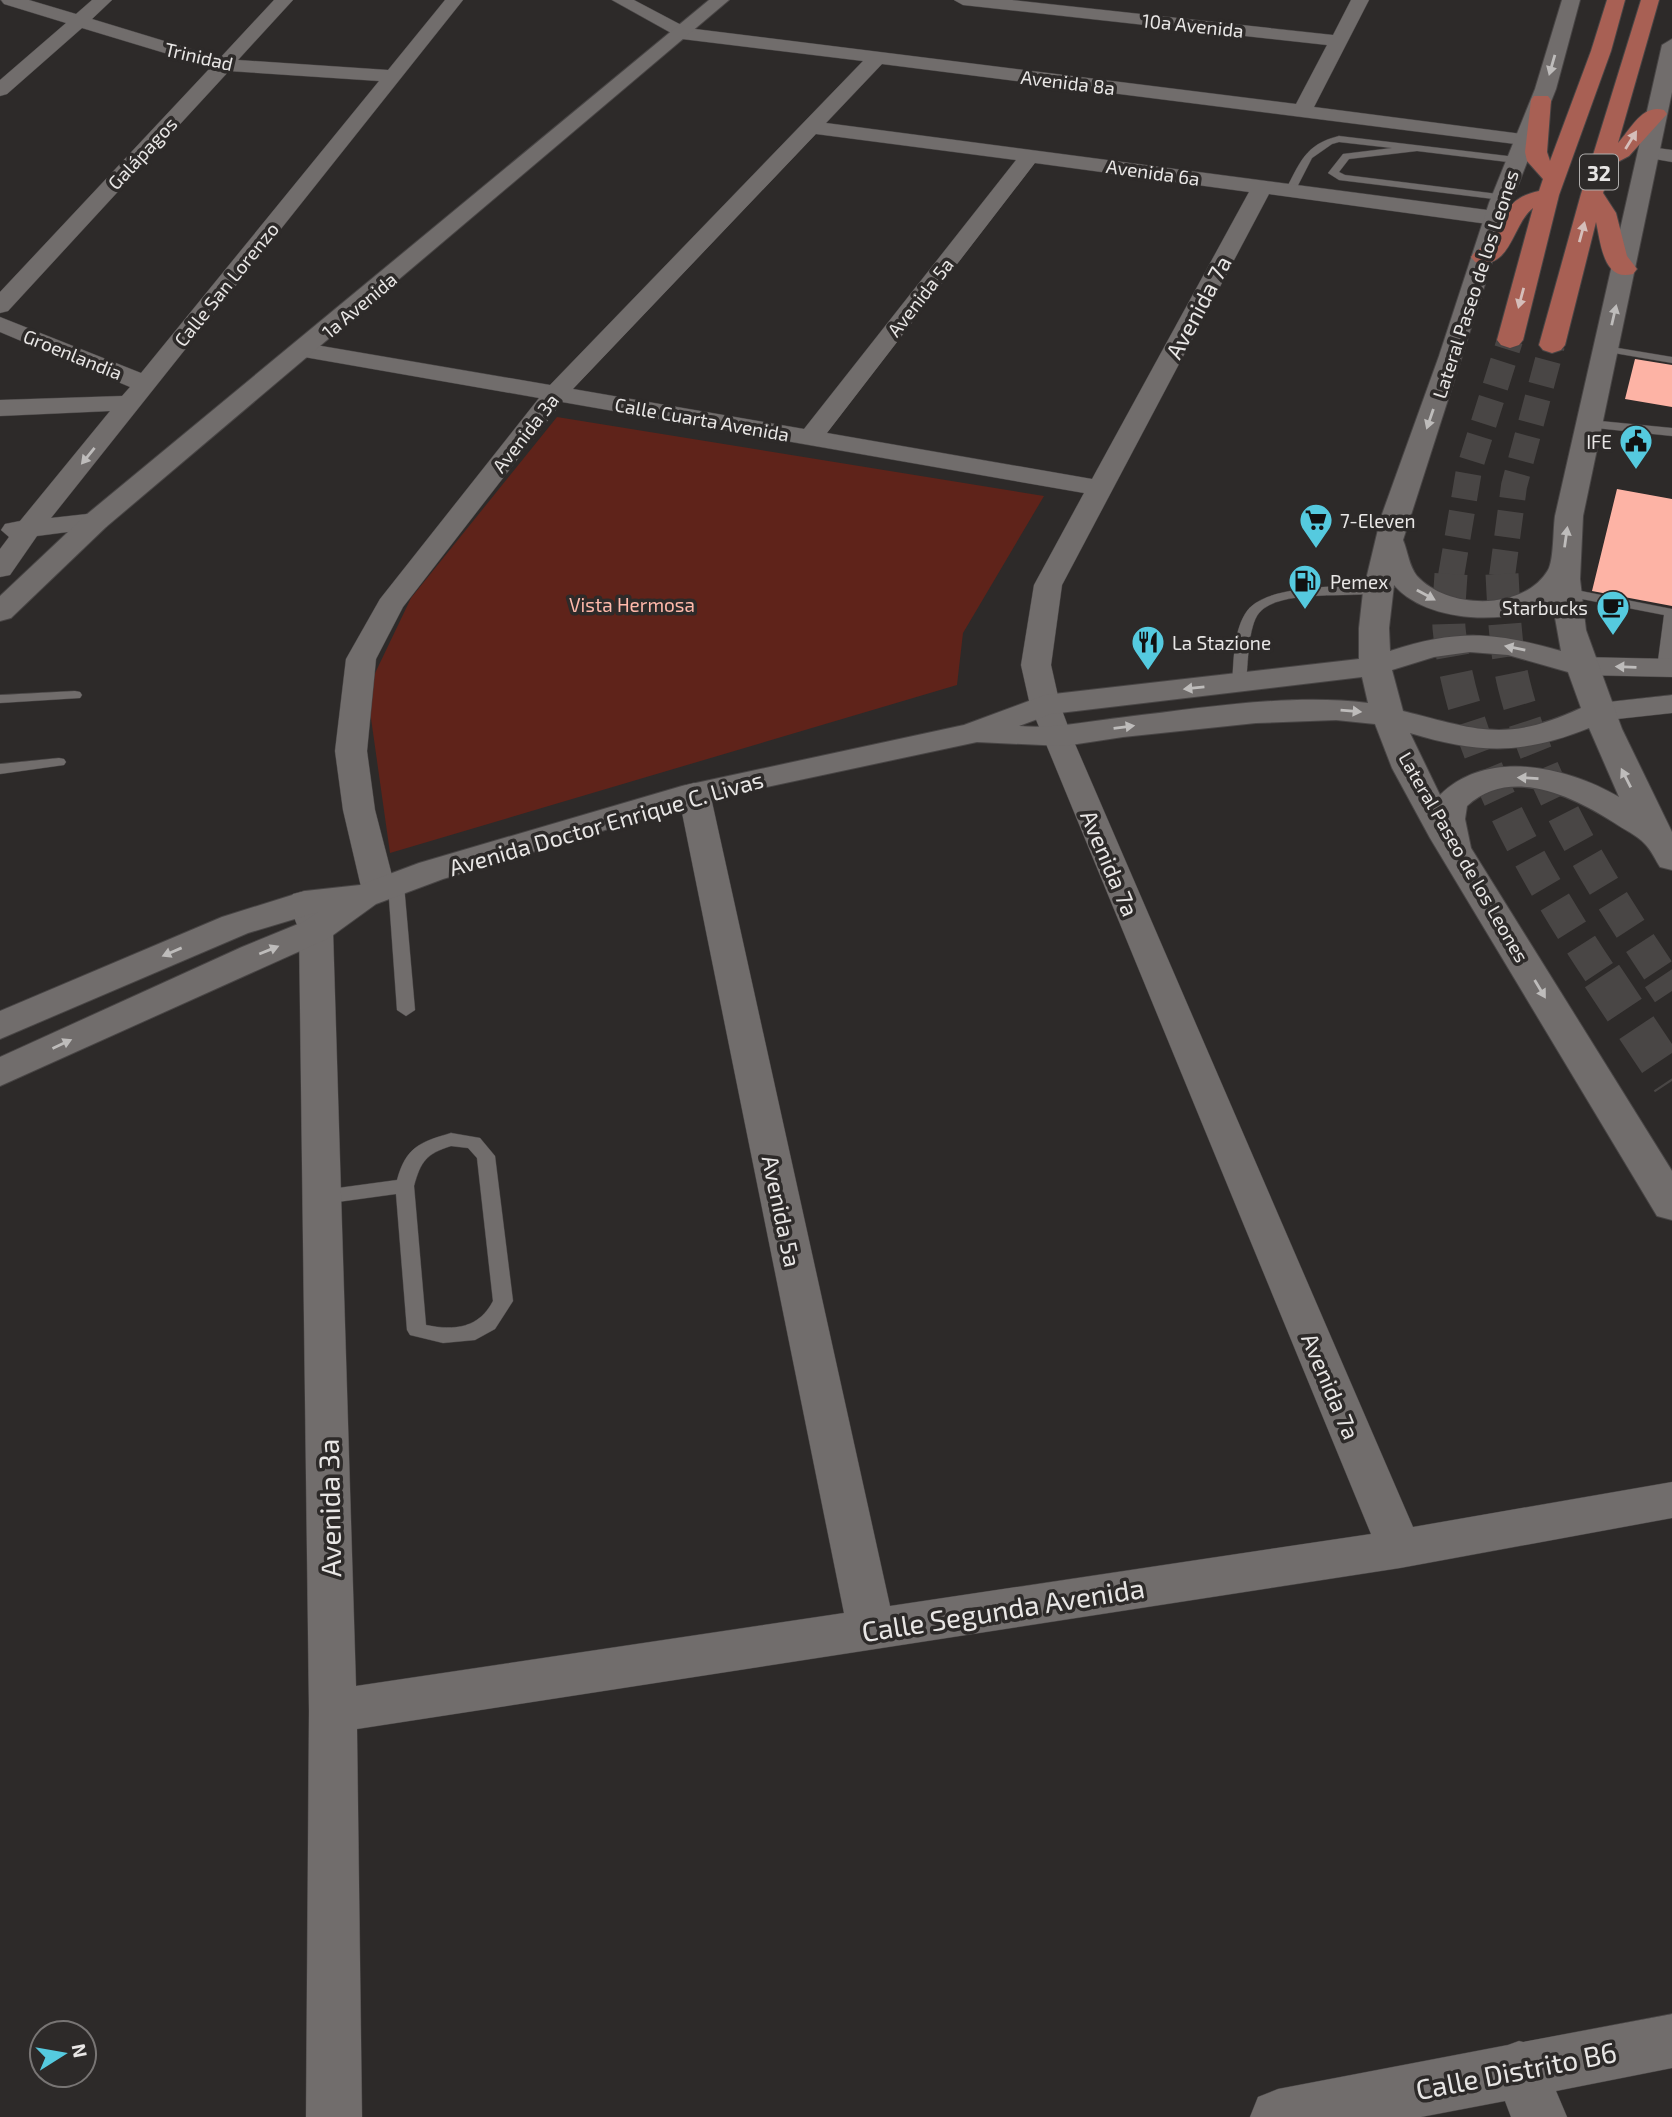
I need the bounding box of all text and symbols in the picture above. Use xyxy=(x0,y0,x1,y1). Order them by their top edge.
street label: 10a Avenida xyxy=(1141,8,1245,42)
street label: Trinidad xyxy=(163,37,235,75)
one-way arrow xyxy=(1546,55,1556,76)
street label: Avenida 8a xyxy=(1020,65,1116,99)
street label: Galápagos xyxy=(103,112,181,194)
one-way arrow xyxy=(1625,130,1638,150)
street label: Avenida 6a xyxy=(1105,154,1201,190)
road number: 32 xyxy=(1580,154,1618,190)
street label: Lateral Paseo de los Leones xyxy=(1427,167,1523,401)
street label: Calle San Lorenzo xyxy=(169,217,283,351)
one-way arrow xyxy=(1577,221,1588,243)
street label: Avenida 7a xyxy=(1159,251,1237,363)
street label: Avenida 5a xyxy=(882,253,958,341)
street label: 1a Avenida xyxy=(317,267,401,343)
one-way arrow xyxy=(1515,287,1526,309)
one-way arrow xyxy=(1609,304,1620,326)
street label: Groenlandia xyxy=(20,324,126,384)
street label: Avenida 3a xyxy=(487,389,563,477)
street label: Calle Cuarta Avenida xyxy=(613,392,791,446)
one-way arrow xyxy=(1424,409,1435,430)
public building icon: IFE xyxy=(1617,422,1655,471)
place label: IFE xyxy=(1586,430,1612,453)
one-way arrow xyxy=(81,447,96,464)
supermarket icon: 7-Eleven xyxy=(1297,501,1335,550)
place label: 7-Eleven xyxy=(1340,509,1416,532)
one-way arrow xyxy=(1561,526,1572,548)
fuel station icon: Pemex xyxy=(1286,562,1324,611)
place label: Pemex xyxy=(1330,570,1388,593)
cafe icon: Starbucks xyxy=(1594,588,1632,637)
one-way arrow xyxy=(1417,589,1437,601)
park label: Vista Hermosa xyxy=(569,593,695,616)
place label: Starbucks xyxy=(1502,596,1588,619)
restaurant icon: La Stazione xyxy=(1129,623,1167,672)
place label: La Stazione xyxy=(1172,631,1271,654)
one-way arrow xyxy=(1504,642,1526,653)
one-way arrow xyxy=(1615,661,1637,672)
one-way arrow xyxy=(1183,683,1205,694)
one-way arrow xyxy=(1340,706,1362,717)
one-way arrow xyxy=(1113,722,1135,733)
street label: Lateral Paseo de los Leones xyxy=(1394,748,1534,966)
street label: Avenida Doctor Enrique C. Livas xyxy=(446,765,766,881)
one-way arrow xyxy=(1621,768,1632,788)
one-way arrow xyxy=(1517,772,1539,783)
street label: Avenida 7a xyxy=(1075,806,1145,920)
one-way arrow xyxy=(258,944,279,955)
one-way arrow xyxy=(162,947,183,958)
one-way arrow xyxy=(1534,979,1547,999)
one-way arrow xyxy=(52,1039,72,1050)
street label: Avenida 5a xyxy=(757,1153,807,1269)
street label: Avenida 7a xyxy=(1296,1329,1366,1443)
street label: Avenida 3a xyxy=(311,1439,347,1577)
street label: Calle Segunda Avenida xyxy=(859,1570,1147,1648)
north arrow xyxy=(28,2019,98,2089)
street label: Calle Distrito B6 xyxy=(1413,2034,1619,2106)
text: N xyxy=(68,2042,93,2060)

